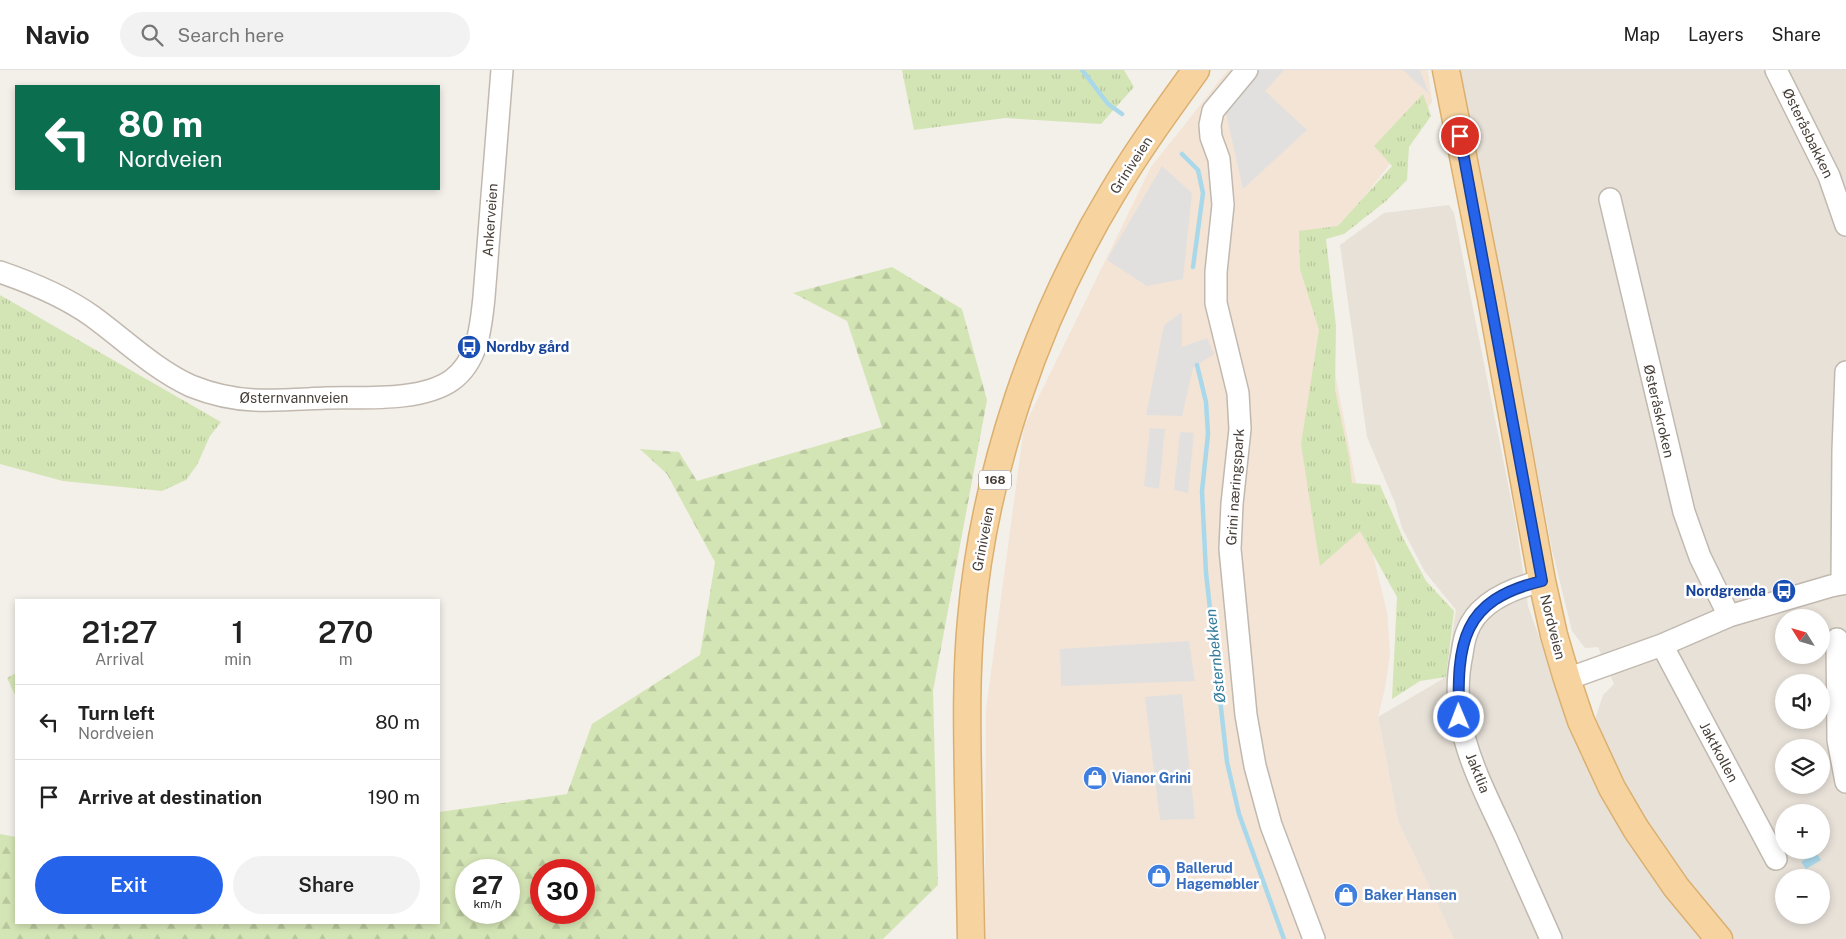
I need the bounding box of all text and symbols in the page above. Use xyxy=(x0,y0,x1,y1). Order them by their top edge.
search box xyxy=(120,12,470,57)
text: Navio xyxy=(25,21,90,49)
icon: search xyxy=(138,21,166,49)
text: Search here xyxy=(178,24,284,46)
text: Map xyxy=(1624,24,1660,45)
text: Layers xyxy=(1688,24,1744,45)
text: Share xyxy=(1772,24,1821,45)
street label: Østeråsbakken xyxy=(1779,85,1837,181)
text: 80 m xyxy=(118,104,203,145)
icon: left xyxy=(35,105,100,170)
pin xyxy=(1439,115,1481,157)
icon: arrive xyxy=(1446,122,1474,150)
street label: Griniveien xyxy=(1107,133,1155,197)
text: Nordveien xyxy=(118,146,222,172)
street label: Ankerveien xyxy=(479,183,501,257)
bus stop icon: Nordby gård xyxy=(456,334,482,360)
place label: Nordby gård xyxy=(486,339,569,355)
street label: Østeråskroken xyxy=(1640,363,1678,459)
street label: Østernvannveien xyxy=(240,390,348,406)
street label: Grini næringspark xyxy=(1223,428,1247,546)
road number: 168 xyxy=(979,470,1011,490)
street label: Griniveien xyxy=(969,505,997,573)
bus stop icon: Nordgrenda xyxy=(1771,578,1797,604)
place label: Nordgrenda xyxy=(1686,583,1766,599)
street label: Nordveien xyxy=(1537,593,1569,661)
water label: Østernbekken xyxy=(1202,608,1229,705)
north arrow xyxy=(1775,609,1830,664)
map controls xyxy=(1775,609,1830,924)
text: 21:27 xyxy=(82,614,158,650)
text: 1 xyxy=(232,614,244,650)
text: 270 xyxy=(318,614,373,650)
text: Arrival xyxy=(95,650,144,669)
text: min xyxy=(224,650,251,669)
text: m xyxy=(339,650,353,669)
button: sound xyxy=(1775,674,1830,729)
position arrow xyxy=(1432,690,1484,742)
text: Turn left xyxy=(78,702,155,724)
icon: left xyxy=(35,708,63,736)
text: 80 m xyxy=(375,711,420,733)
street label: Jaktkollen xyxy=(1697,719,1741,785)
text: Nordveien xyxy=(78,724,154,743)
button: layers xyxy=(1775,739,1830,794)
street label: Jaktlia xyxy=(1463,751,1493,795)
shop icon: Vianor Grini xyxy=(1082,765,1108,791)
place label: Vianor Grini xyxy=(1112,770,1191,786)
icon: arrive xyxy=(35,783,63,811)
text: Arrive at destination xyxy=(78,786,262,808)
text: 190 m xyxy=(368,786,420,808)
button: + xyxy=(1775,804,1830,859)
button: Exit xyxy=(35,856,223,914)
button: Share xyxy=(233,856,420,914)
speed limit sign: 30 xyxy=(530,859,595,924)
place label: Ballerud Hagemøbler xyxy=(1176,860,1259,892)
shop icon: Ballerud Hagemøbler xyxy=(1146,863,1172,889)
button: − xyxy=(1775,869,1830,924)
text: 27 xyxy=(472,870,503,900)
shop icon: Baker Hansen xyxy=(1333,882,1359,908)
place label: Baker Hansen xyxy=(1364,887,1457,903)
text: km/h xyxy=(473,897,502,911)

